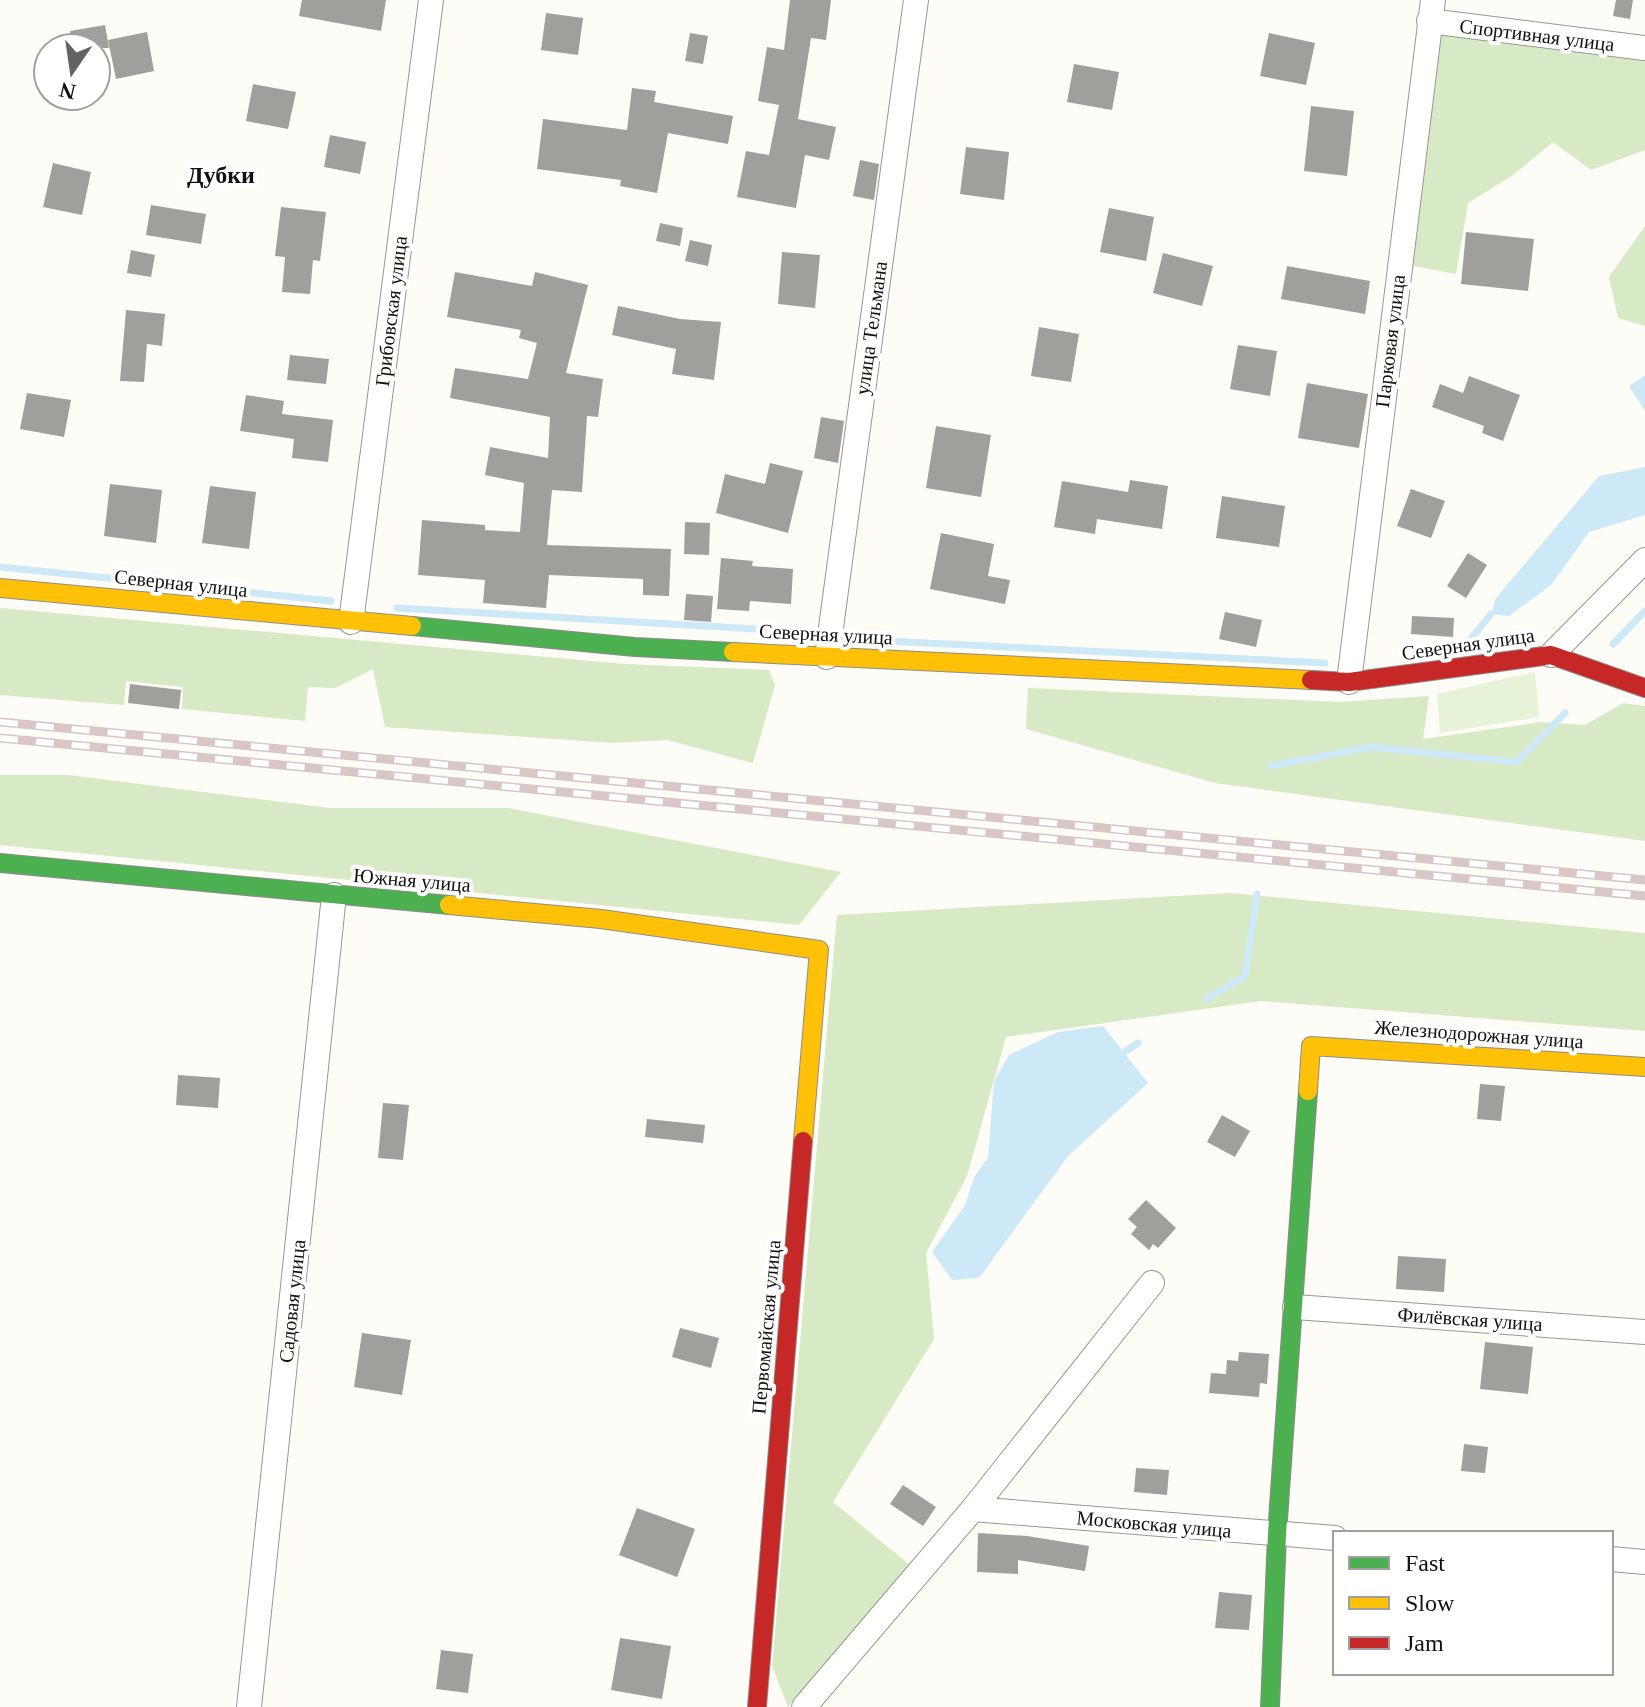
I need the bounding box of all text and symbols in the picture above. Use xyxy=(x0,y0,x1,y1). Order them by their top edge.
street label: Спортивная улица xyxy=(1458,15,1616,56)
north arrow xyxy=(32,32,112,112)
text: N xyxy=(57,77,78,105)
district label: Дубки xyxy=(187,162,255,188)
street label: Грибовская улица xyxy=(371,234,412,388)
street label: улица Тельмана xyxy=(851,260,892,396)
street label: Парковая улица xyxy=(1371,273,1410,409)
street label: Северная улица xyxy=(113,565,249,602)
street label: Северная улица xyxy=(759,620,894,649)
street label: Северная улица xyxy=(1400,624,1536,665)
street label: Южная улица xyxy=(352,864,472,897)
street label: Железнодорожная улица xyxy=(1374,1016,1584,1053)
street label: Садовая улица xyxy=(275,1238,310,1364)
street label: Первомайская улица xyxy=(747,1239,786,1415)
street label: Филёвская улица xyxy=(1397,1303,1543,1336)
street label: Московская улица xyxy=(1076,1506,1232,1543)
legend xyxy=(1333,1531,1613,1675)
text: Fast xyxy=(1405,1550,1445,1576)
text: Slow xyxy=(1405,1590,1455,1616)
text: Jam xyxy=(1405,1630,1444,1656)

